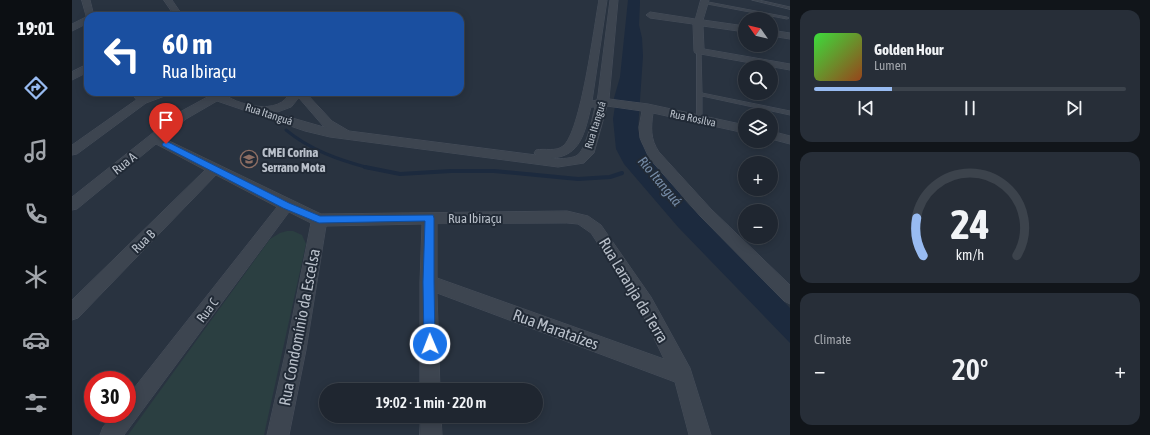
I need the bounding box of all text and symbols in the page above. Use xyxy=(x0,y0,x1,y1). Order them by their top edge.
north arrow xyxy=(738,12,778,52)
map controls xyxy=(738,12,778,244)
text: 19:01 xyxy=(17,18,55,39)
icon: left xyxy=(96,28,148,80)
text: 60 m xyxy=(162,28,212,60)
text: Golden Hour xyxy=(874,41,944,58)
text: Lumen xyxy=(874,58,907,73)
button: search xyxy=(738,60,778,100)
text: Rua Ibiraçu xyxy=(162,61,236,82)
icon: directions xyxy=(22,74,50,102)
icon: previous xyxy=(855,97,877,119)
icon: pause xyxy=(959,97,981,119)
icon: next xyxy=(1063,97,1085,119)
street label: Rua Itanguá xyxy=(582,100,608,150)
street label: Rua Itanguá xyxy=(244,101,294,127)
pin xyxy=(149,103,183,144)
street label: Rua Rosilva xyxy=(669,107,717,129)
button: layers xyxy=(738,108,778,148)
icon: arrive xyxy=(155,109,177,131)
icon: music xyxy=(22,137,50,165)
place label: CMEI Corina Serrano Mota xyxy=(262,145,326,175)
street label: Rua A xyxy=(109,149,140,178)
school or university icon: CMEI Corina Serrano Mota xyxy=(239,149,259,169)
water label: Rio Itanguá xyxy=(635,153,686,209)
button: + xyxy=(738,156,778,196)
text: 24 xyxy=(950,199,990,247)
icon: phone xyxy=(22,200,50,228)
button: − xyxy=(738,204,778,244)
street label: Rua Ibiraçu xyxy=(448,211,502,226)
street label: Rua B xyxy=(129,226,159,256)
street label: Rua Laranja da Terra xyxy=(595,234,672,346)
text: km/h xyxy=(956,246,984,262)
street label: Rua Condomínio da Escelsa xyxy=(275,247,323,407)
icon: climate xyxy=(22,263,50,291)
street label: Rua C xyxy=(193,295,221,325)
street label: Rua Marataízes xyxy=(511,305,602,353)
position arrow xyxy=(409,323,451,365)
icon: car xyxy=(22,326,50,354)
text: Climate xyxy=(814,332,851,347)
text: 20° xyxy=(952,352,988,386)
text: − xyxy=(814,357,825,383)
text: + xyxy=(1115,357,1126,383)
speed limit sign: 30 xyxy=(84,371,136,423)
icon: filters xyxy=(22,389,50,417)
text: 19:02 · 1 min · 220 m xyxy=(376,394,486,411)

